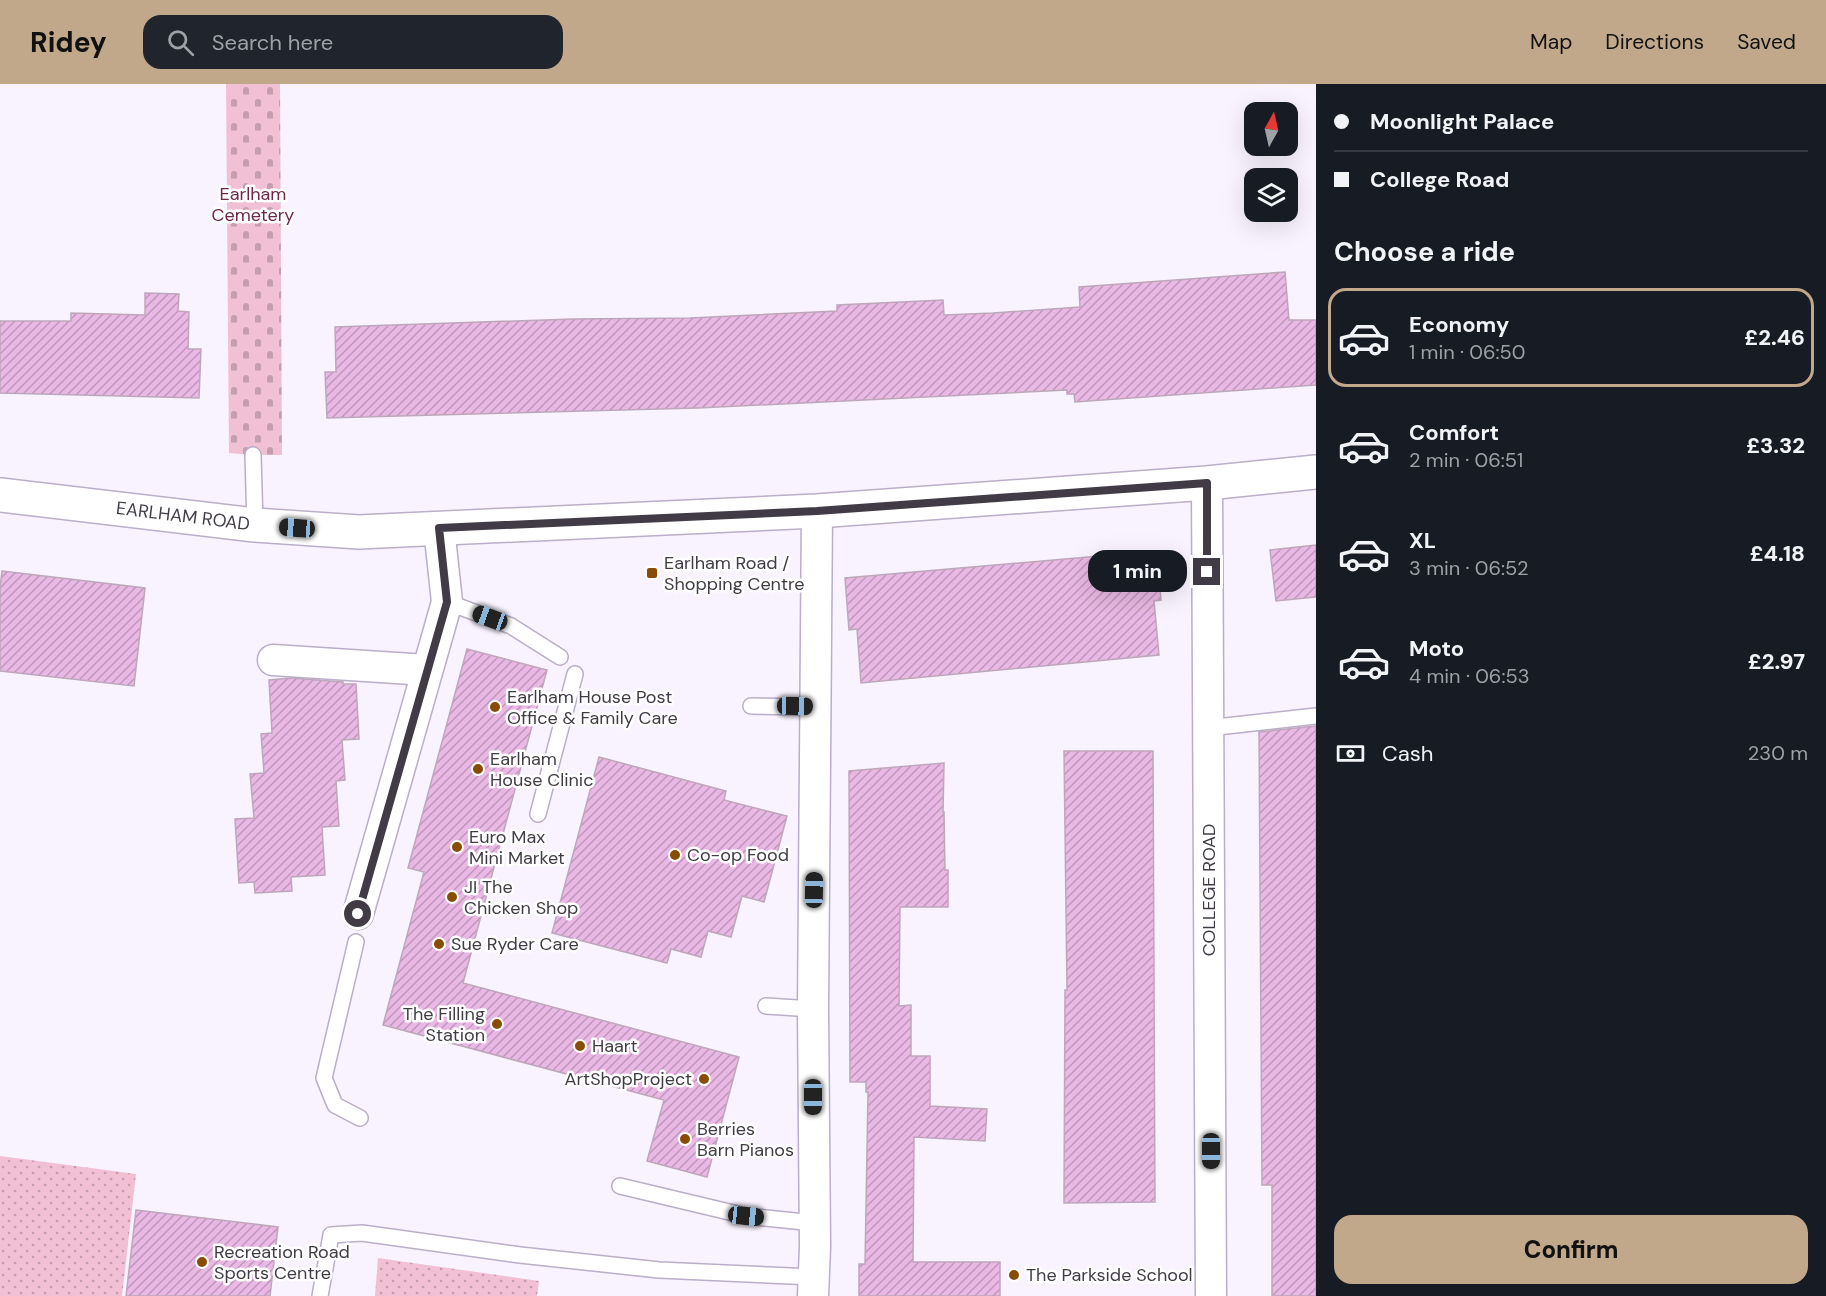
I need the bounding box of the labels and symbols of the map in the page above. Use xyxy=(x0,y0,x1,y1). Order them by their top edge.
north arrow xyxy=(1244,102,1298,156)
park label: Earlham Cemetery xyxy=(212,182,294,227)
street label: EARLHAM ROAD xyxy=(115,496,251,536)
car xyxy=(278,518,316,538)
place label: Earlham Road / Shopping Centre xyxy=(664,551,805,596)
callout: 1 min xyxy=(1087,551,1186,593)
route end xyxy=(1193,558,1220,585)
marker: Earlham Road / Shopping Centre xyxy=(645,566,659,580)
car xyxy=(470,603,510,633)
place label: Earlham House Post Office & Family Care xyxy=(507,685,678,730)
car xyxy=(777,697,813,715)
marker: Earlham House Post Office & Family Care xyxy=(488,700,502,714)
place label: Earlham House Clinic xyxy=(490,747,593,792)
marker: Earlham House Clinic xyxy=(471,762,485,776)
street label: COLLEGE ROAD xyxy=(1197,824,1221,956)
place label: Euro Max Mini Market xyxy=(469,825,565,870)
marker: Euro Max Mini Market xyxy=(450,840,464,854)
place label: Co-op Food xyxy=(687,843,789,867)
marker: Co-op Food xyxy=(668,848,682,862)
car xyxy=(805,872,823,908)
place label: JI The Chicken Shop xyxy=(464,875,578,920)
marker: JI The Chicken Shop xyxy=(445,890,459,904)
route start xyxy=(344,900,371,927)
place label: Sue Ryder Care xyxy=(451,932,579,956)
marker: Sue Ryder Care xyxy=(432,937,446,951)
place label: The Filling Station xyxy=(403,1002,485,1047)
marker: The Filling Station xyxy=(490,1017,504,1031)
place label: Haart xyxy=(592,1034,638,1058)
marker: Haart xyxy=(573,1039,587,1053)
place label: ArtShopProject xyxy=(564,1067,692,1091)
marker: ArtShopProject xyxy=(697,1072,711,1086)
car xyxy=(804,1079,822,1115)
place label: Berries Barn Pianos xyxy=(697,1117,794,1162)
marker: Berries Barn Pianos xyxy=(678,1132,692,1146)
car xyxy=(1202,1133,1220,1169)
car xyxy=(727,1205,765,1227)
place label: Recreation Road Sports Centre xyxy=(214,1240,350,1285)
marker: Recreation Road Sports Centre xyxy=(195,1255,209,1269)
place label: The Parkside School xyxy=(1026,1263,1193,1287)
marker: The Parkside School xyxy=(1007,1268,1021,1282)

